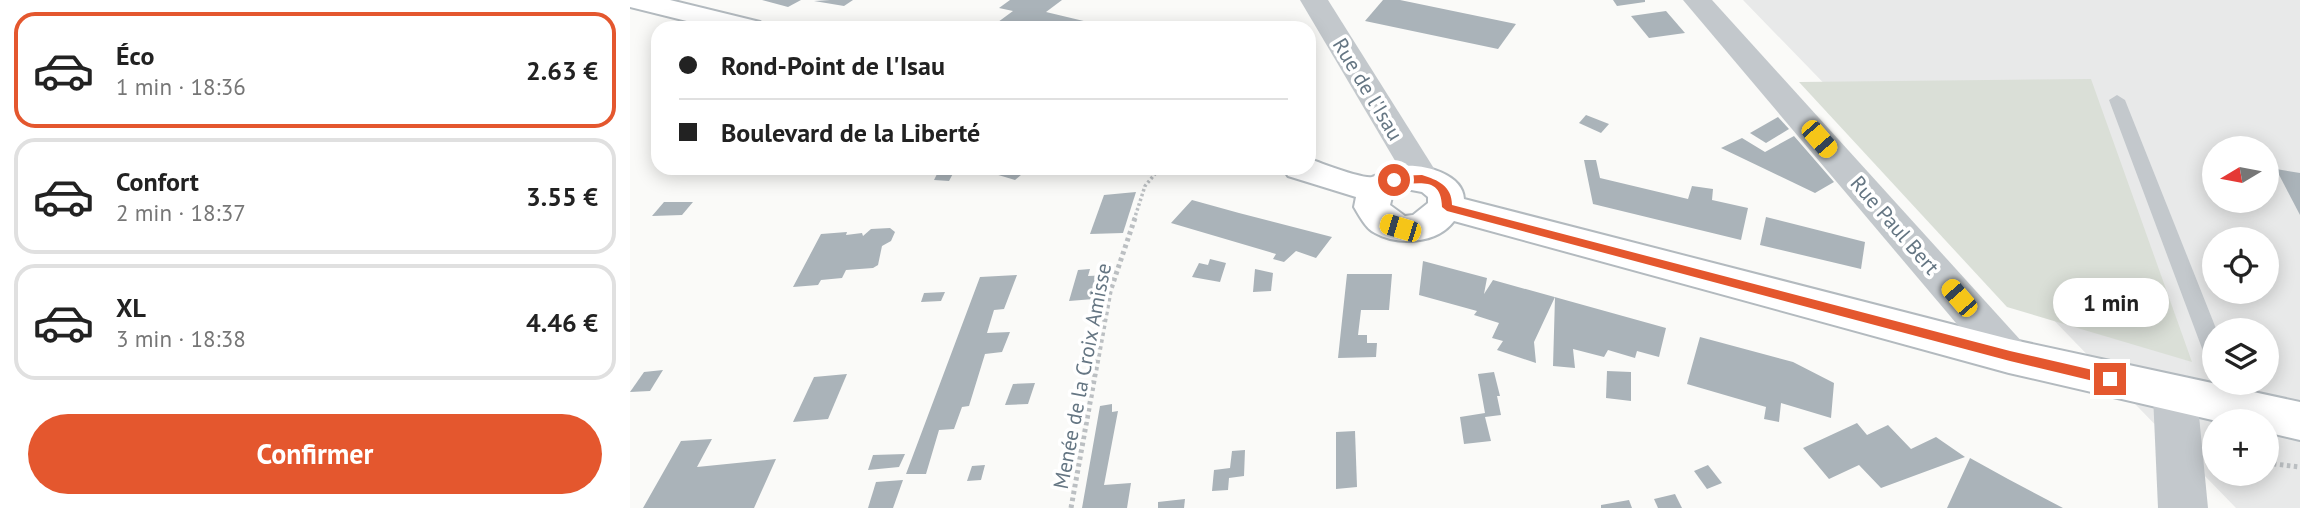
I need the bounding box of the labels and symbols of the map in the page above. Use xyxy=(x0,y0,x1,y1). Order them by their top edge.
street label: Rue de l'Isau xyxy=(1327,33,1409,145)
car xyxy=(1798,116,1841,162)
north arrow xyxy=(2202,136,2278,214)
route start xyxy=(1378,164,1410,196)
street label: Rue Paul Bert xyxy=(1845,170,1945,280)
car xyxy=(1377,212,1424,244)
street label: Menée de la Croix Amisse xyxy=(1047,261,1117,491)
car xyxy=(1938,275,1981,321)
callout: 1 min xyxy=(2052,278,2168,326)
route end xyxy=(2094,363,2126,395)

